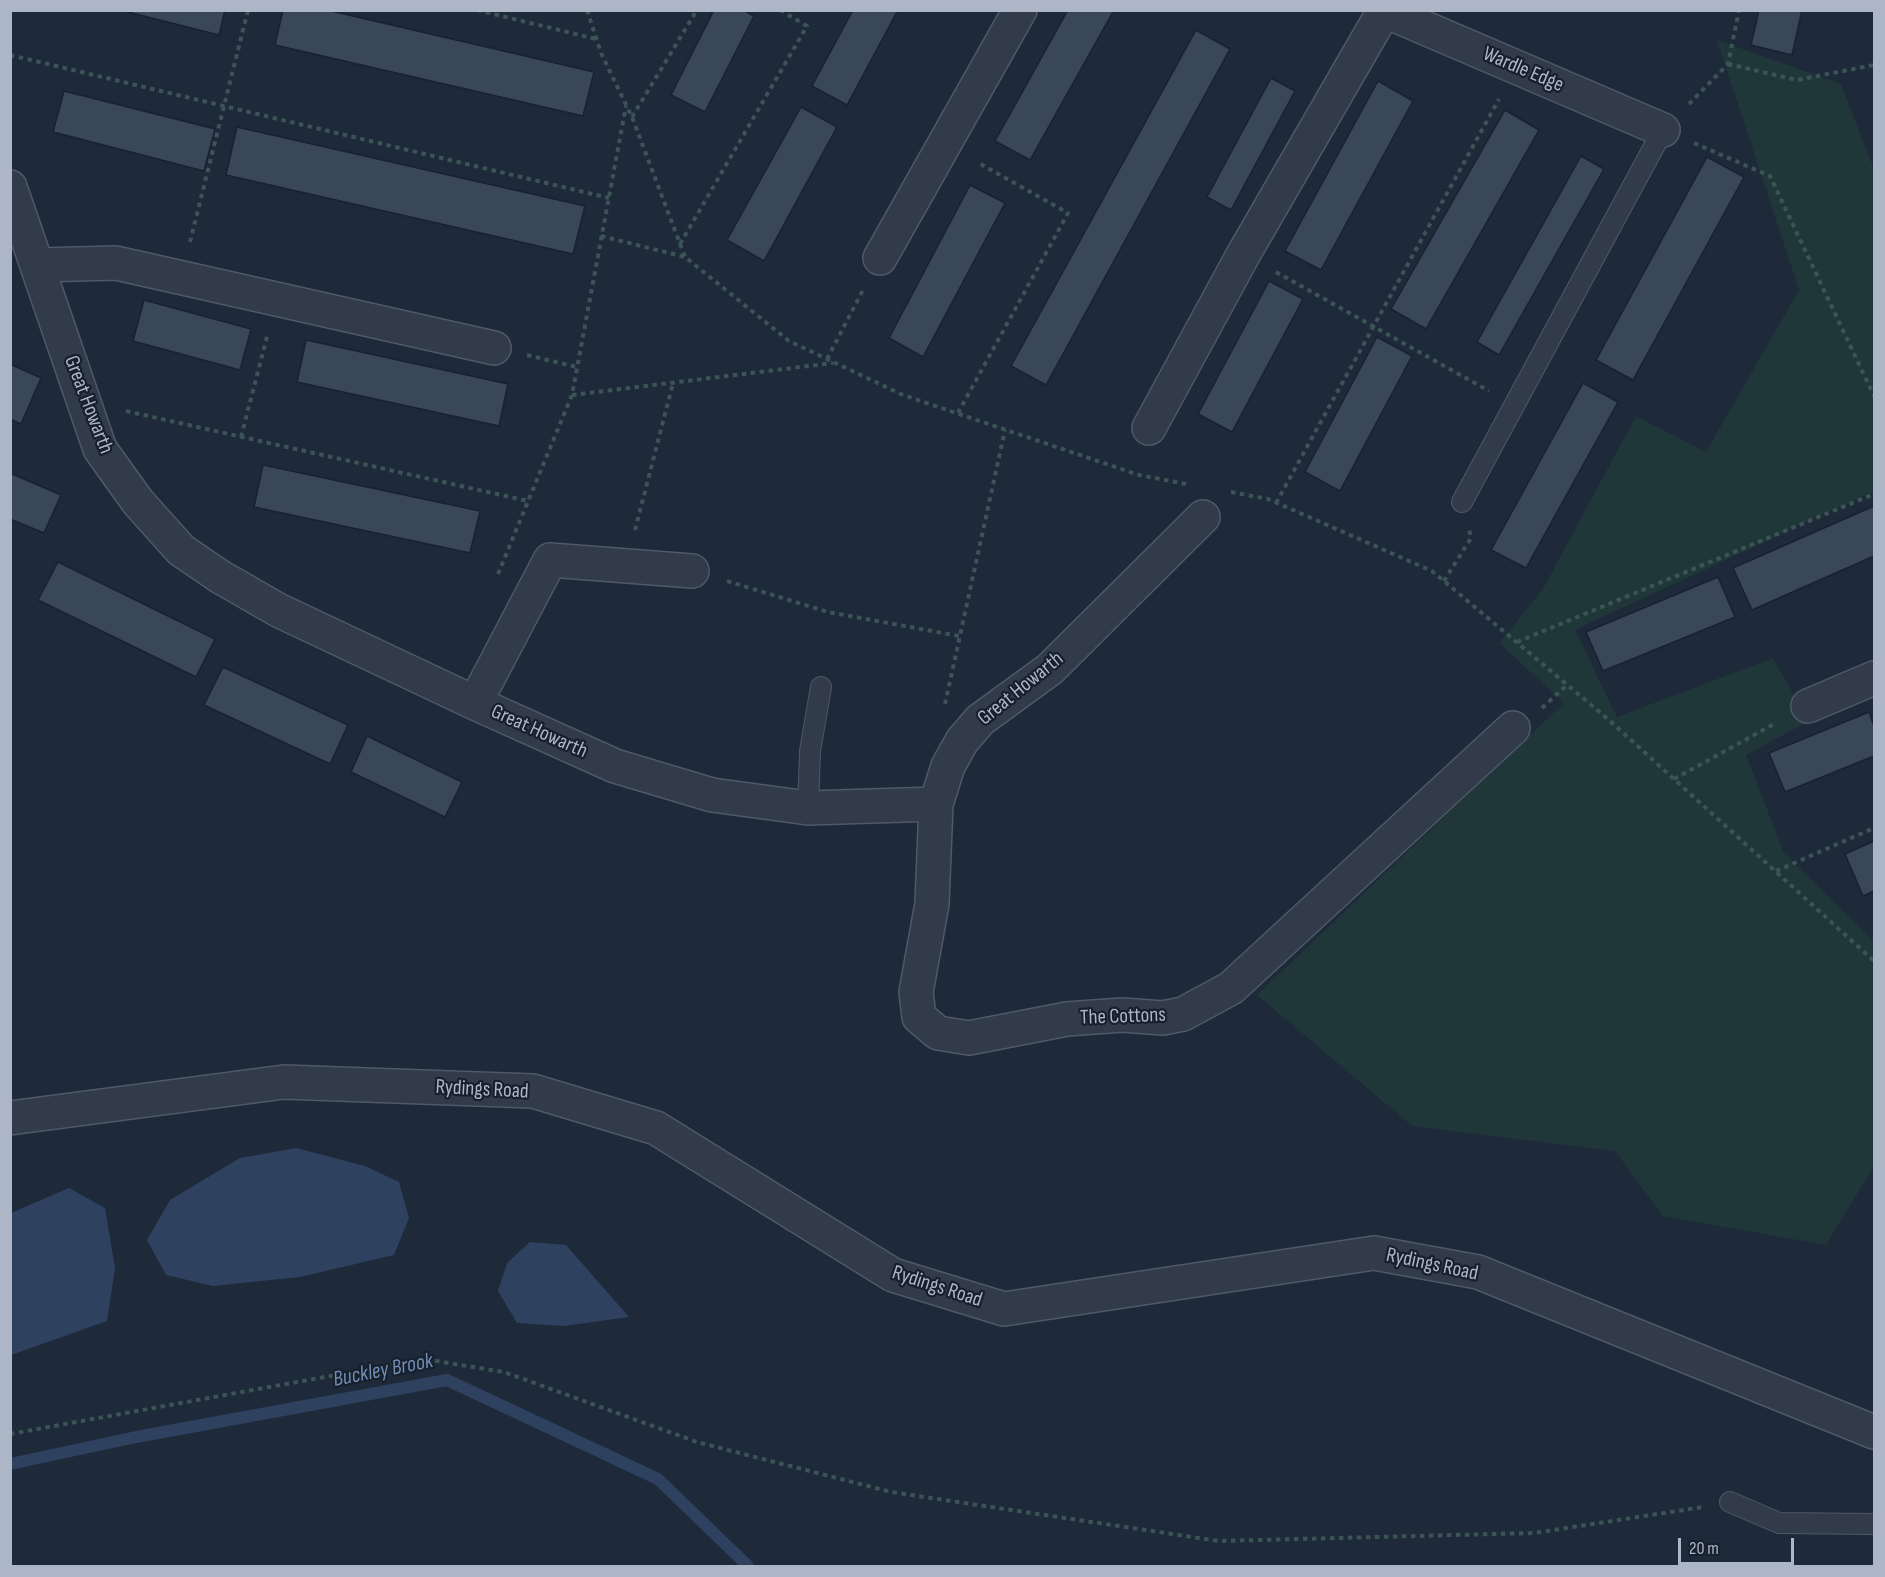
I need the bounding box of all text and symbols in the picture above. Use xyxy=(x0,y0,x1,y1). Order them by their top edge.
street label: Wardle Edge xyxy=(1479,42,1567,98)
street label: Great Howarth xyxy=(58,352,118,458)
street label: Great Howarth xyxy=(973,647,1069,731)
street label: Great Howarth xyxy=(487,700,591,764)
street label: The Cottons xyxy=(1080,1003,1166,1031)
street label: Rydings Road xyxy=(435,1075,529,1105)
street label: Rydings Road xyxy=(1384,1243,1480,1287)
street label: Rydings Road xyxy=(889,1261,985,1313)
water label: Buckley Brook xyxy=(331,1348,435,1394)
scale bar xyxy=(1681,1526,1796,1564)
text: 20 m xyxy=(1689,1538,1719,1559)

